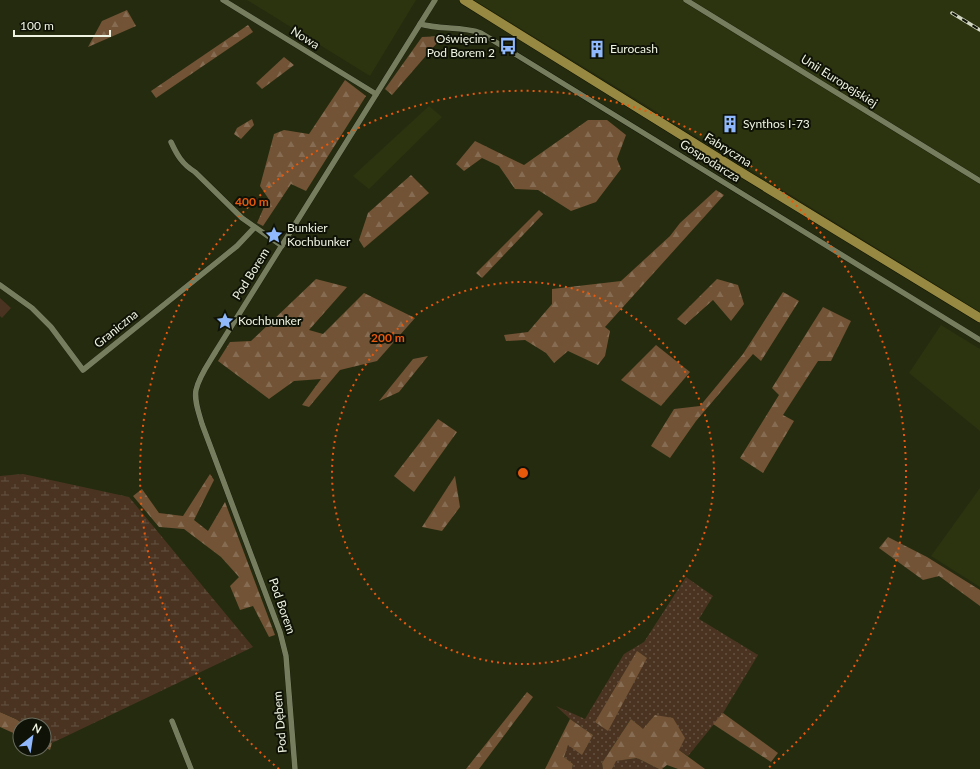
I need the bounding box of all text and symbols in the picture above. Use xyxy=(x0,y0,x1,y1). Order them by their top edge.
scale bar xyxy=(14,12,110,38)
text: 100 m xyxy=(20,18,54,33)
street label: Nowa xyxy=(288,23,322,52)
place label: Oświęcim - Pod Borem 2 xyxy=(427,31,495,60)
bus stop icon: Oświęcim - Pod Borem 2 xyxy=(498,36,518,56)
building icon: Eurocash xyxy=(587,39,607,59)
place label: Eurocash xyxy=(610,41,658,56)
street label: Unii Europejskiej xyxy=(798,51,881,110)
building icon: Synthos I-73 xyxy=(720,114,740,134)
place label: Synthos I-73 xyxy=(743,116,810,131)
street label: Fabryczna xyxy=(702,129,755,170)
street label: Gospodarcza xyxy=(677,136,743,185)
text: 400 m xyxy=(235,194,269,209)
place label: Bunkier Kochbunker xyxy=(287,220,351,249)
place icon: Bunkier Kochbunker xyxy=(264,225,284,245)
street label: Pod Borem xyxy=(229,245,272,302)
street label: Graniczna xyxy=(91,306,141,351)
place icon: Kochbunker xyxy=(215,311,235,331)
place label: Kochbunker xyxy=(238,313,302,328)
text: 200 m xyxy=(371,330,405,345)
centre of rings xyxy=(516,466,530,480)
street label: Pod Borem xyxy=(266,576,299,636)
street label: Pod Dębem xyxy=(269,690,290,753)
north arrow xyxy=(12,717,52,757)
text: N xyxy=(30,720,44,736)

